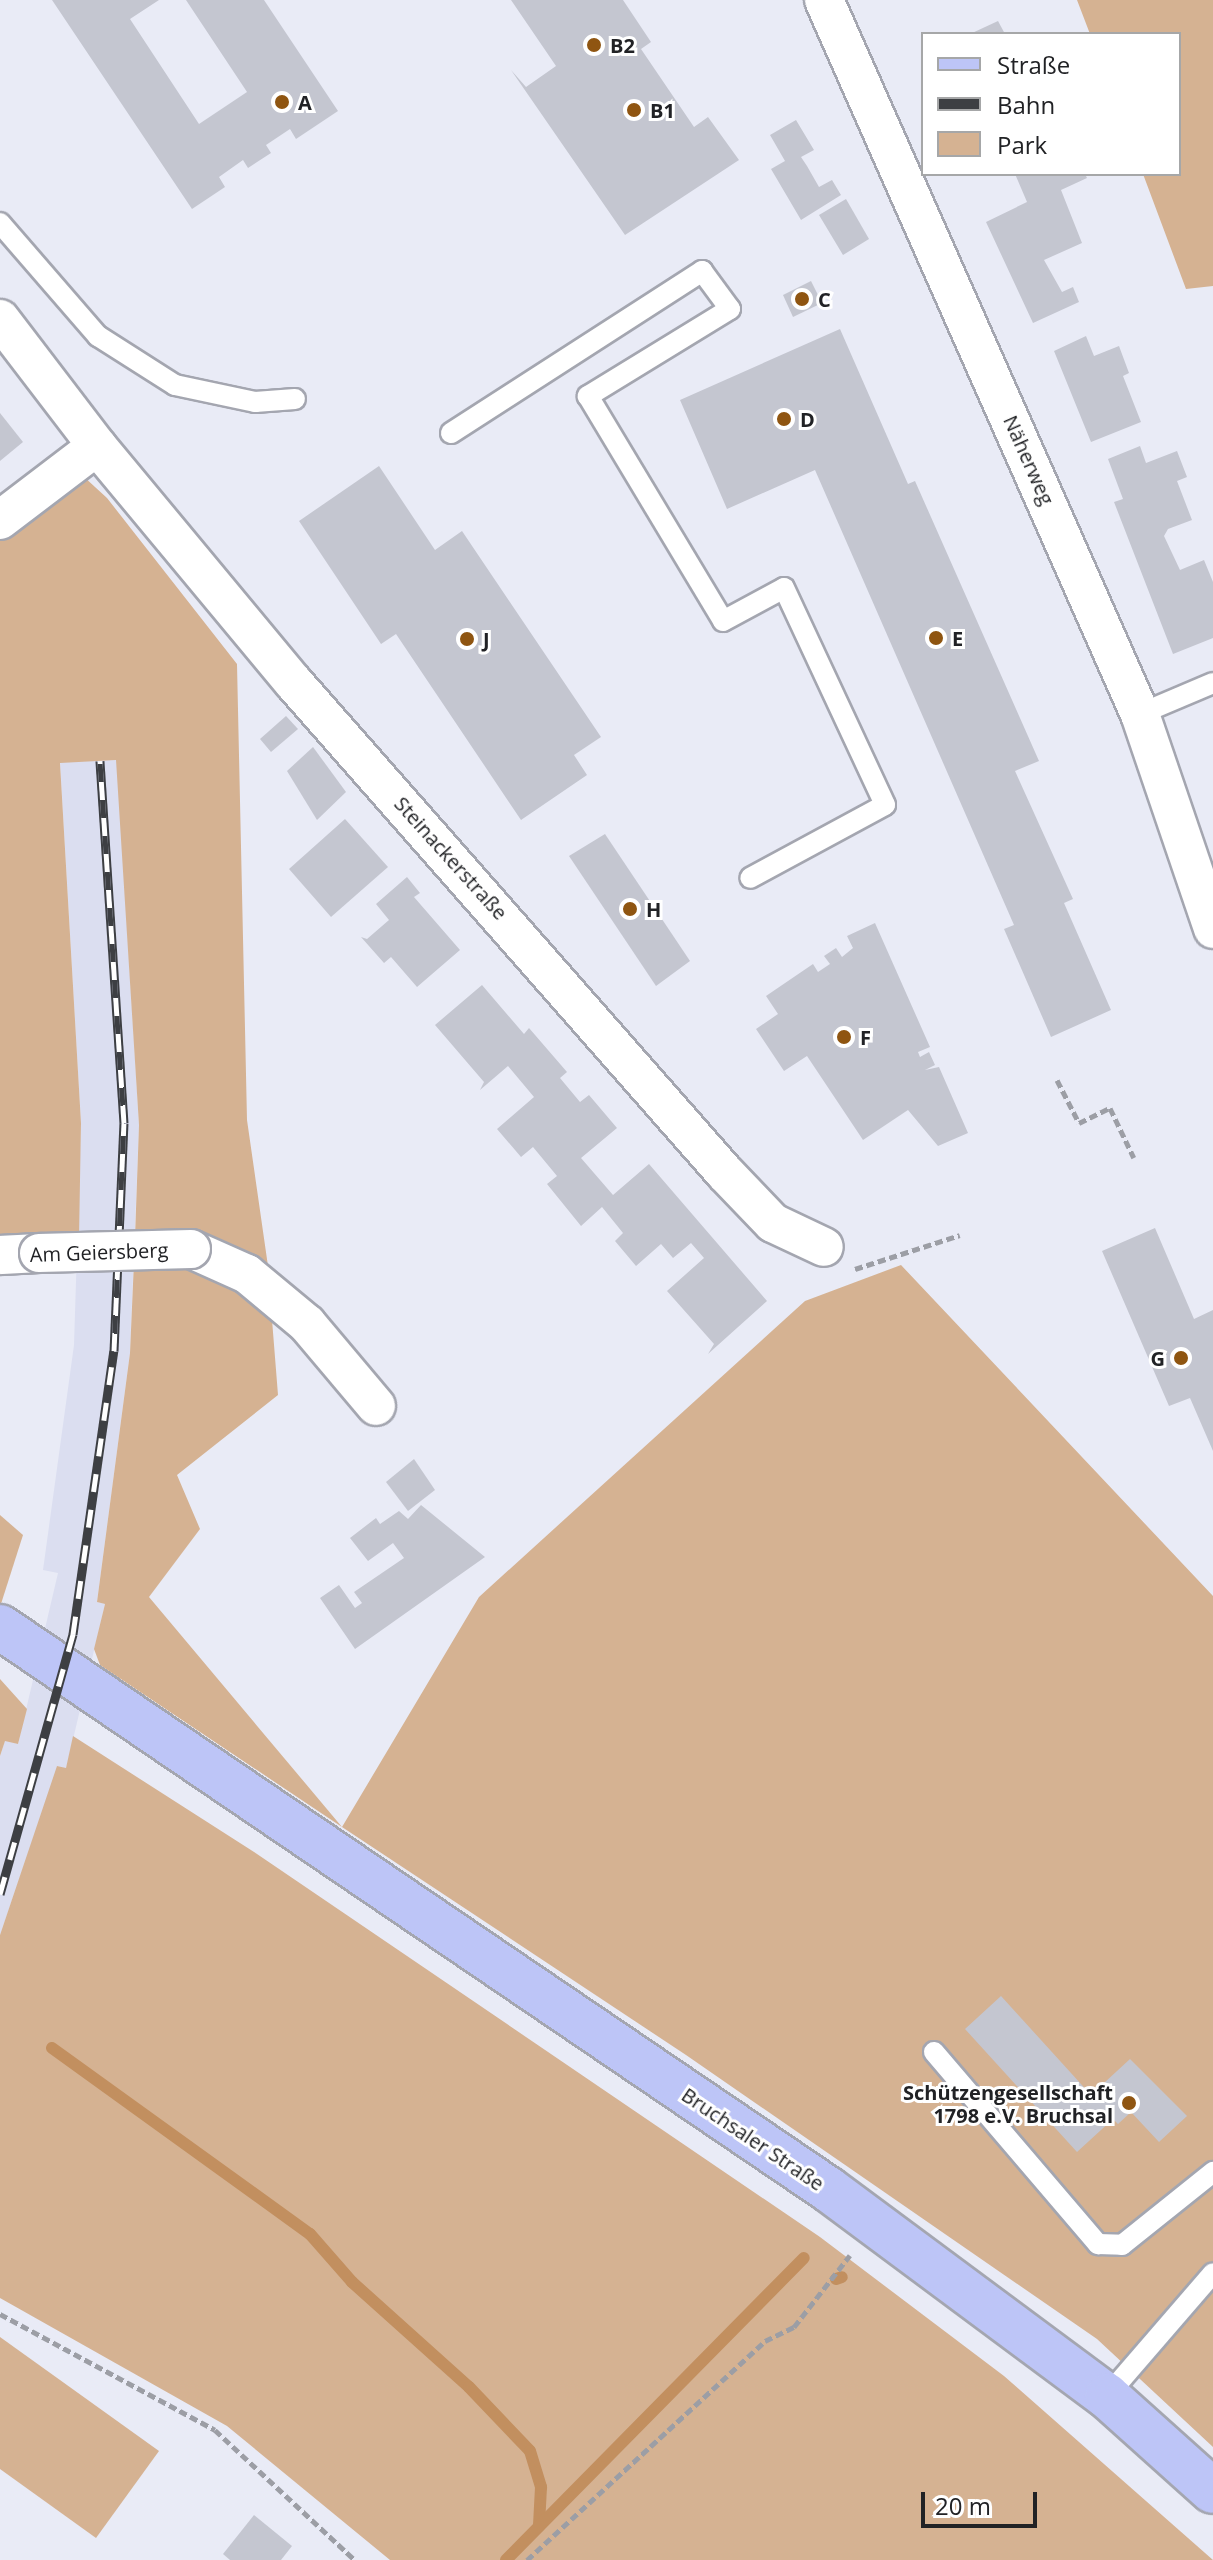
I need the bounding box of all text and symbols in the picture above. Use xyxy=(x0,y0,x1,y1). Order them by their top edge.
legend xyxy=(921,32,1181,176)
place label: B2 xyxy=(610,33,635,57)
marker: B2 xyxy=(585,36,603,54)
text: Straße xyxy=(997,48,1070,81)
text: Bahn xyxy=(997,88,1055,121)
place label: A xyxy=(298,90,312,114)
marker: A xyxy=(273,93,291,111)
place label: B1 xyxy=(650,98,675,122)
marker: B1 xyxy=(625,101,643,119)
text: Park xyxy=(997,128,1047,161)
place label: C xyxy=(818,287,831,311)
marker: C xyxy=(793,290,811,308)
place label: D xyxy=(800,407,815,431)
marker: D xyxy=(775,410,793,428)
street label: Näherweg xyxy=(999,412,1059,508)
place label: E xyxy=(952,626,963,650)
place label: J xyxy=(483,627,490,651)
marker: E xyxy=(927,629,945,647)
marker: J xyxy=(458,630,476,648)
street label: Steinackerstraße xyxy=(390,792,512,924)
place label: H xyxy=(646,897,661,921)
marker: H xyxy=(621,900,639,918)
place label: F xyxy=(860,1025,871,1049)
marker: F xyxy=(835,1028,853,1046)
street label: Am Geiersberg xyxy=(29,1238,169,1266)
place label: G xyxy=(1151,1346,1165,1370)
marker: G xyxy=(1172,1349,1190,1367)
place label: Schützengesellschaft 1798 e.V. Bruchsal xyxy=(903,2080,1113,2127)
street label: Bruchsaler Straße xyxy=(677,2082,829,2196)
marker: Schützengesellschaft 1798 e.V. Bruchsal xyxy=(1120,2094,1138,2112)
scale bar xyxy=(925,2476,1041,2526)
text: 20 m xyxy=(935,2489,991,2522)

